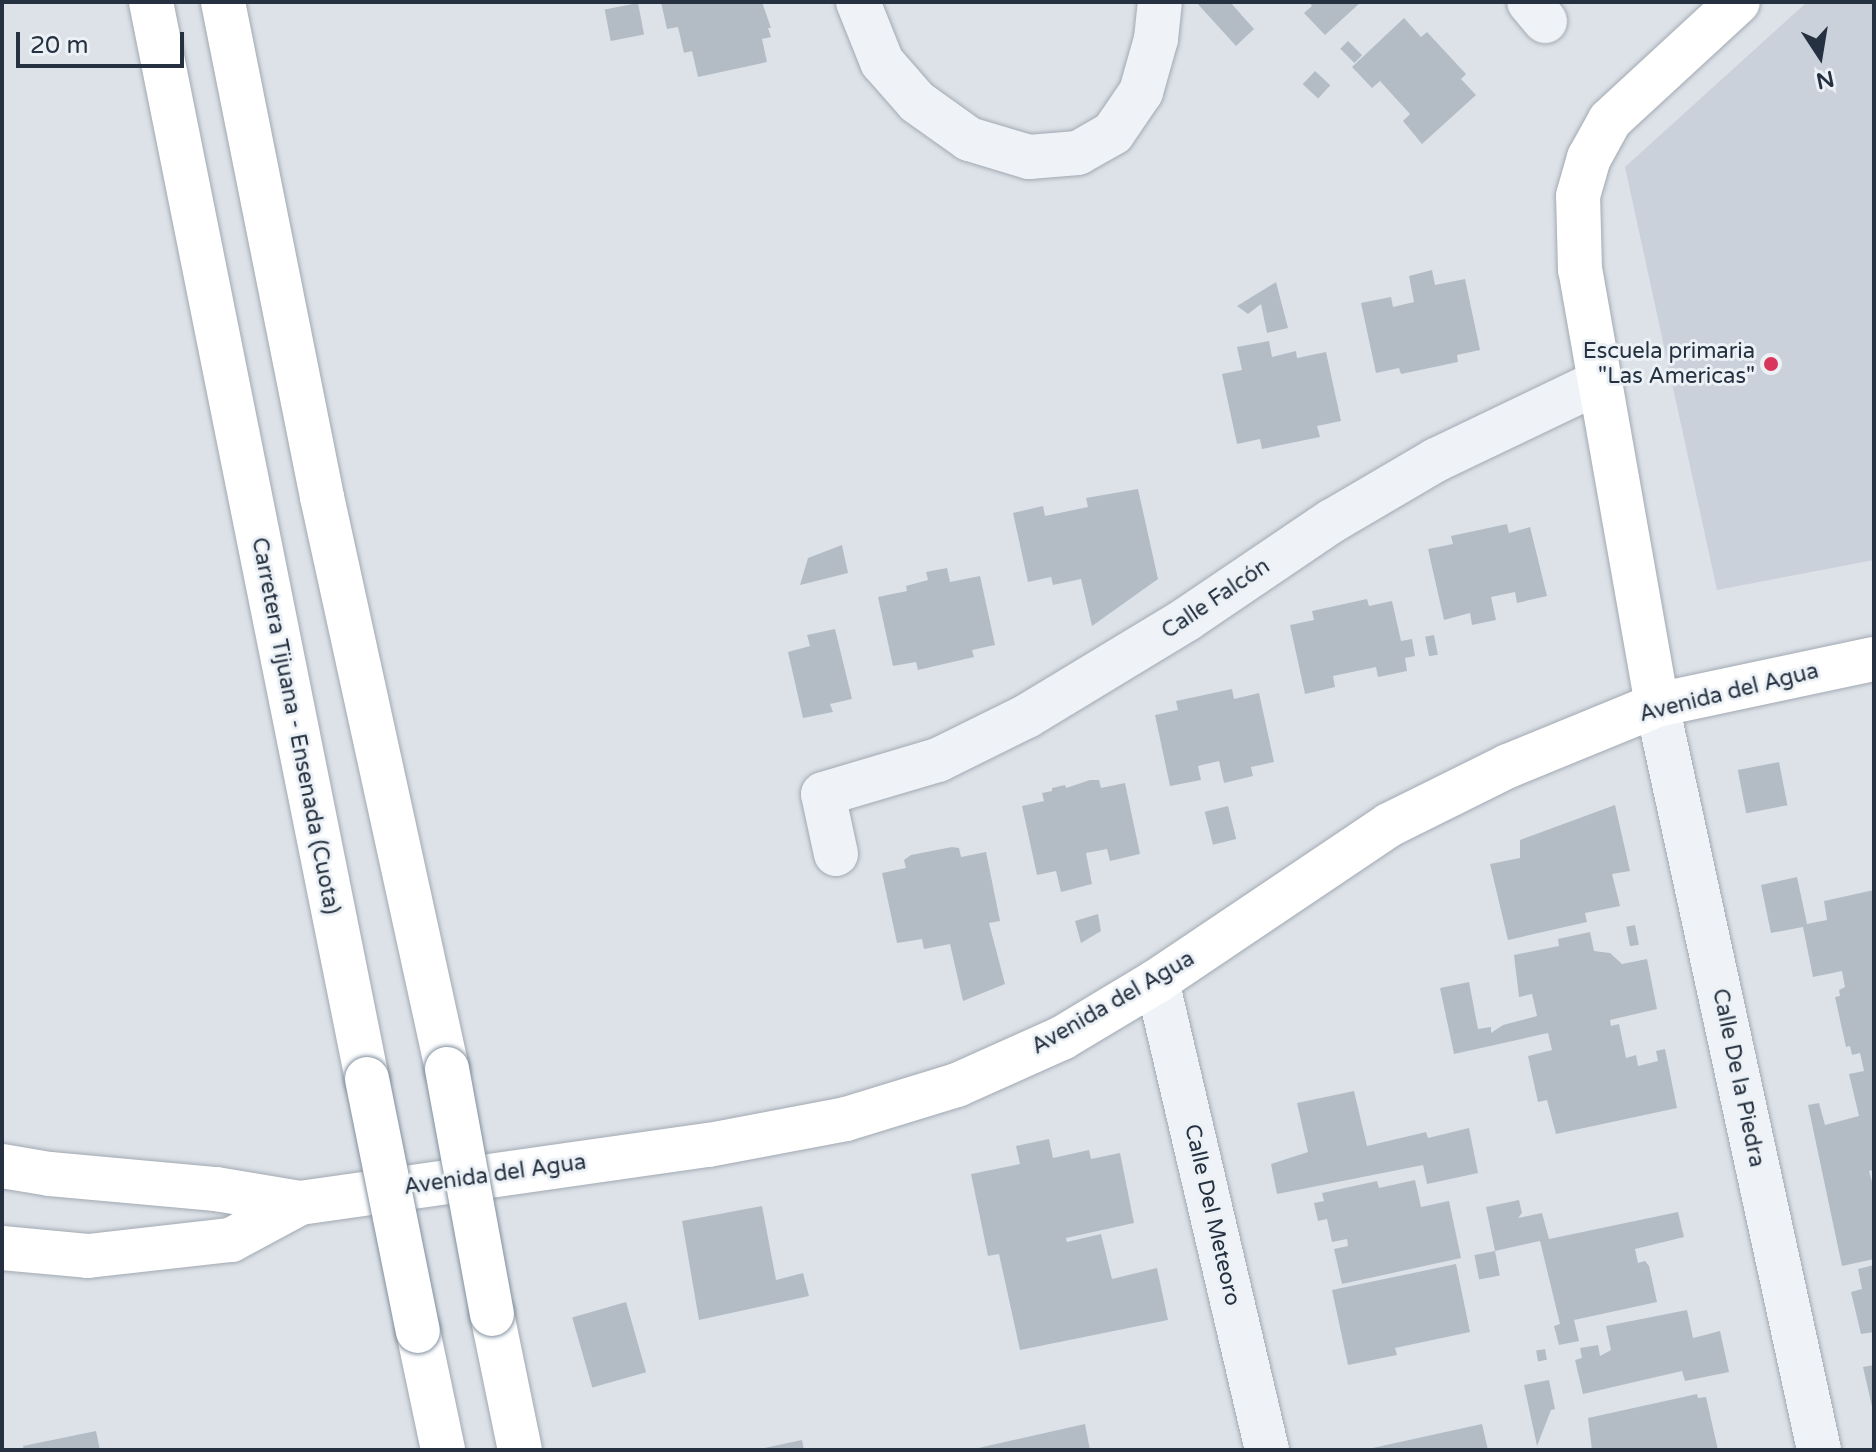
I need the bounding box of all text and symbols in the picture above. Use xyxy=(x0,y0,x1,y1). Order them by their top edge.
scale bar xyxy=(20,16,188,66)
north arrow xyxy=(1780,16,1860,96)
text: 20 m xyxy=(30,31,88,60)
text: N xyxy=(1814,65,1836,94)
place label: Escuela primaria "Las Americas" xyxy=(1583,338,1755,390)
marker: Escuela primaria "Las Americas" xyxy=(1762,355,1780,373)
street label: Carretera Tijuana - Ensenada (Cuota) xyxy=(245,535,345,917)
street label: Calle Falcón xyxy=(1157,553,1275,645)
street label: Avenida del Agua xyxy=(1637,658,1821,728)
street label: Avenida del Agua xyxy=(1027,946,1199,1060)
street label: Calle De la Piedra xyxy=(1706,986,1770,1170)
street label: Calle Del Meteoro xyxy=(1178,1122,1246,1308)
street label: Avenida del Agua xyxy=(402,1149,588,1201)

